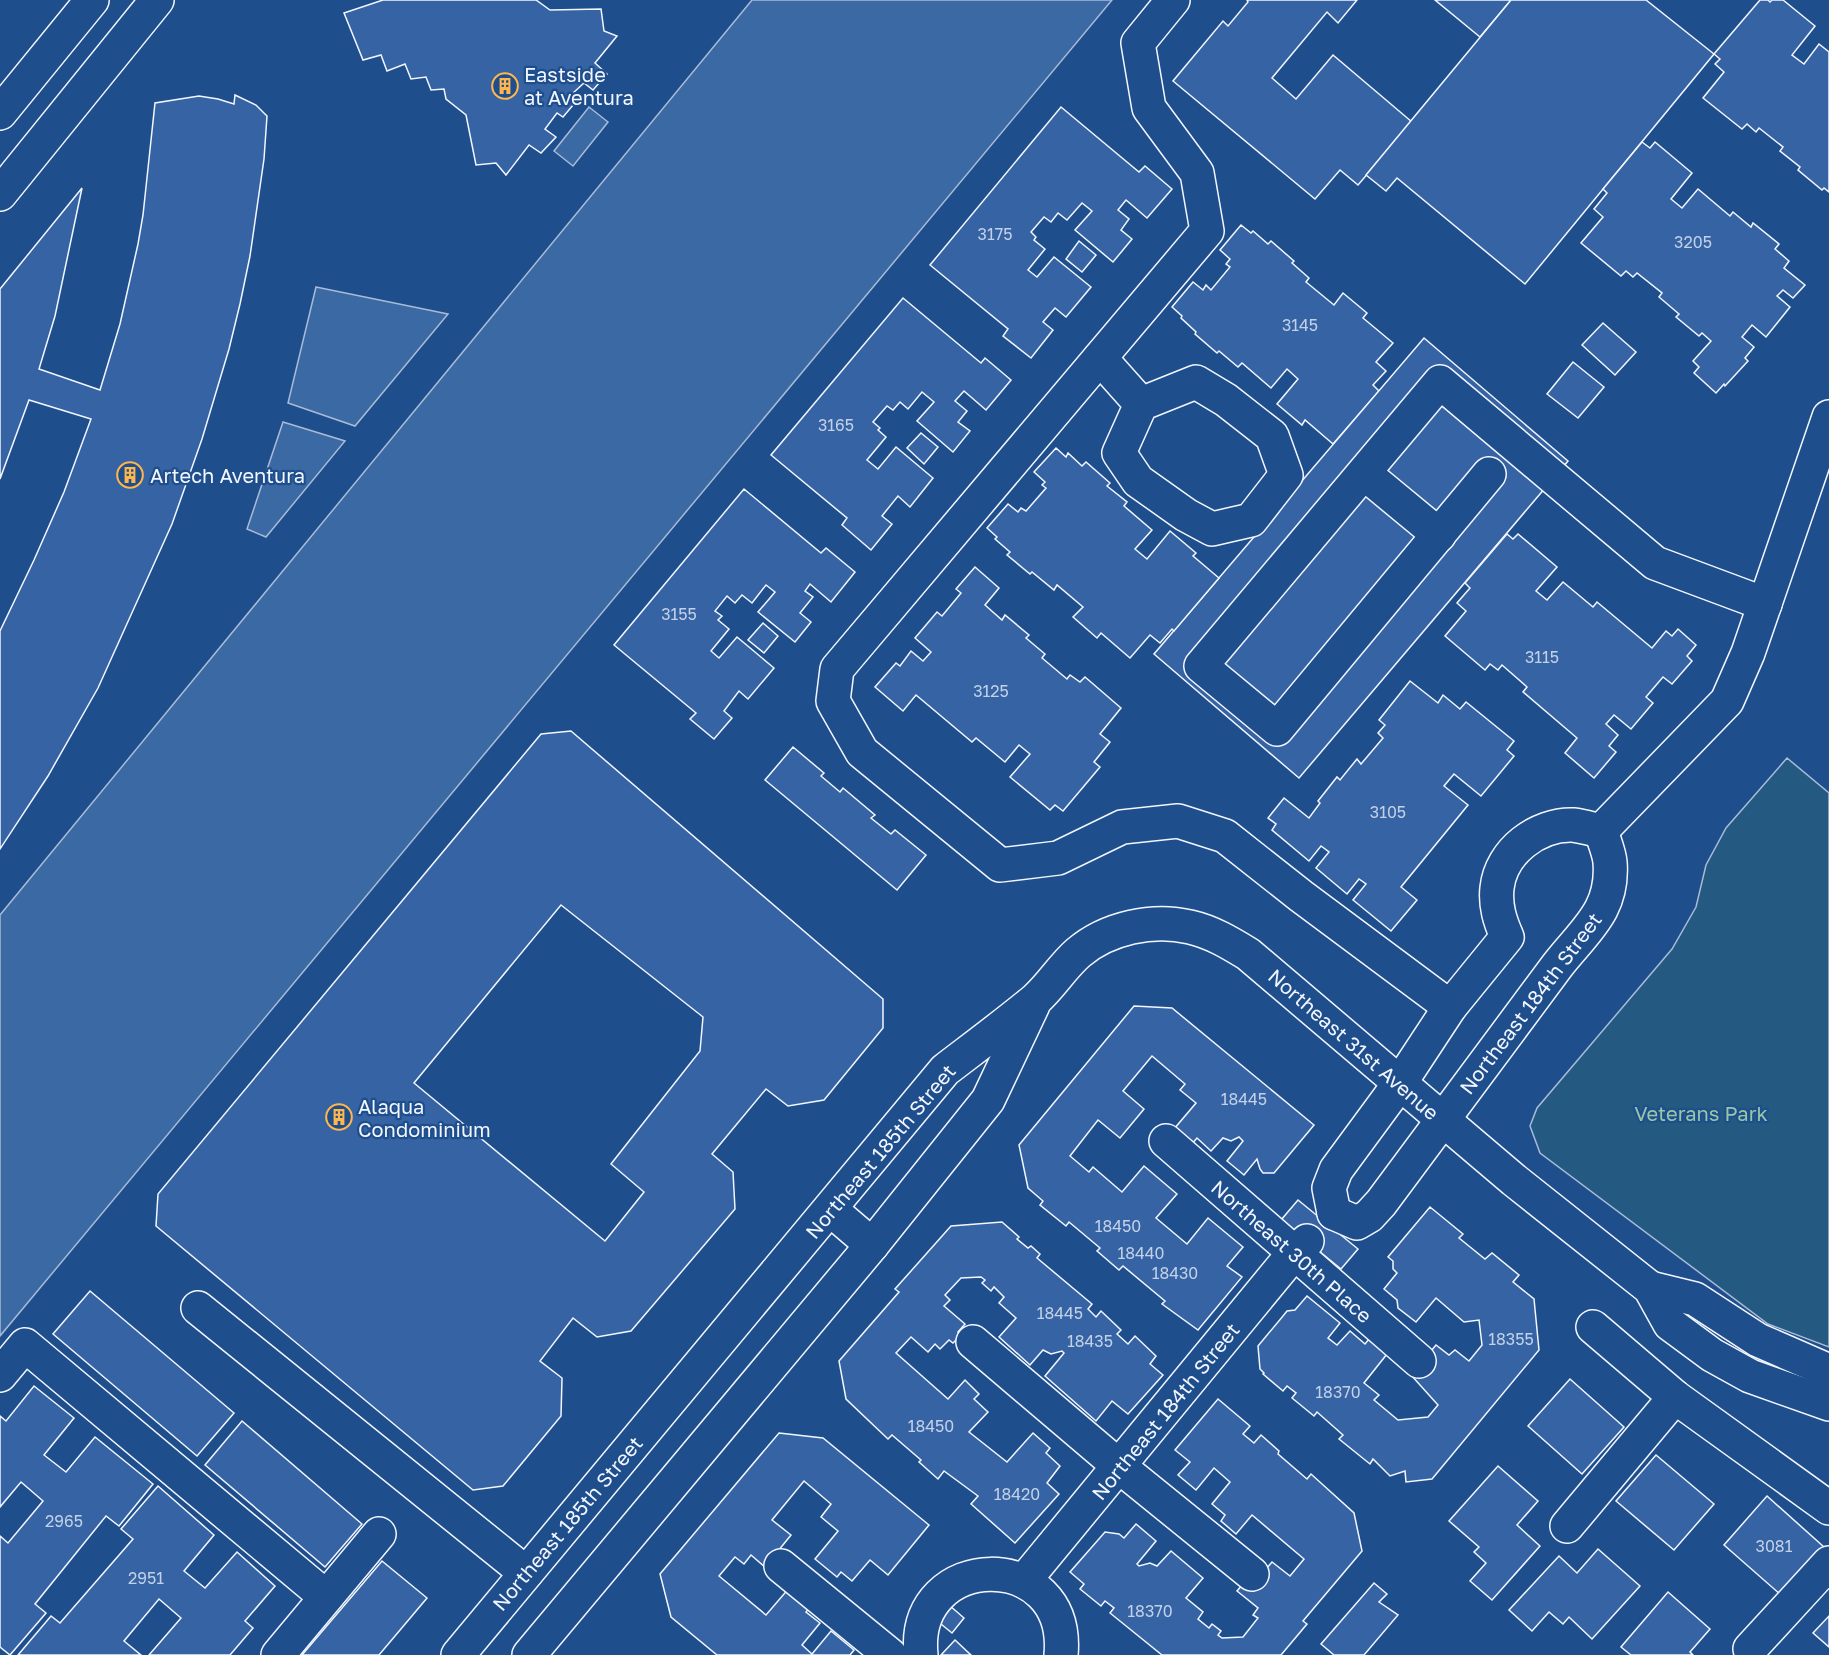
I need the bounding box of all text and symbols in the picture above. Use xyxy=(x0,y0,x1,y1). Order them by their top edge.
place label: Eastside at Aventura xyxy=(524,62,634,109)
building icon: Eastside at Aventura xyxy=(490,71,520,101)
house number: 3175 xyxy=(978,224,1012,244)
house number: 3205 xyxy=(1674,232,1712,252)
house number: 3145 xyxy=(1282,315,1318,335)
house number: 3165 xyxy=(818,415,854,435)
building icon: Artech Aventura xyxy=(115,460,145,490)
place label: Artech Aventura xyxy=(150,463,305,487)
house number: 3155 xyxy=(661,604,697,624)
house number: 3115 xyxy=(1525,647,1559,667)
house number: 3125 xyxy=(973,681,1009,701)
house number: 3105 xyxy=(1370,802,1406,822)
street label: Northeast 184th Street xyxy=(1454,908,1606,1098)
street label: Northeast 31st Avenue xyxy=(1264,963,1444,1125)
street label: Northeast 185th Street xyxy=(800,1059,960,1243)
house number: 18445 xyxy=(1221,1089,1267,1109)
place label: Alaqua Condominium xyxy=(358,1094,491,1141)
park label: Veterans Park xyxy=(1634,1101,1768,1125)
building icon: Alaqua Condominium xyxy=(324,1102,354,1132)
street label: Northeast 30th Place xyxy=(1207,1175,1377,1327)
house number: 18450 xyxy=(1095,1216,1141,1236)
house number: 18440 xyxy=(1118,1243,1164,1263)
house number: 18430 xyxy=(1152,1263,1198,1283)
house number: 18445 xyxy=(1037,1303,1083,1323)
street label: Northeast 184th Street xyxy=(1086,1318,1244,1504)
house number: 18355 xyxy=(1488,1329,1534,1349)
house number: 18435 xyxy=(1067,1331,1113,1351)
house number: 18370 xyxy=(1315,1382,1361,1402)
house number: 18450 xyxy=(908,1416,954,1436)
street label: Northeast 185th Street xyxy=(487,1431,647,1615)
house number: 18420 xyxy=(994,1484,1040,1504)
house number: 2965 xyxy=(45,1511,83,1531)
house number: 3081 xyxy=(1756,1536,1793,1556)
house number: 2951 xyxy=(128,1568,164,1588)
house number: 18370 xyxy=(1127,1601,1173,1621)

